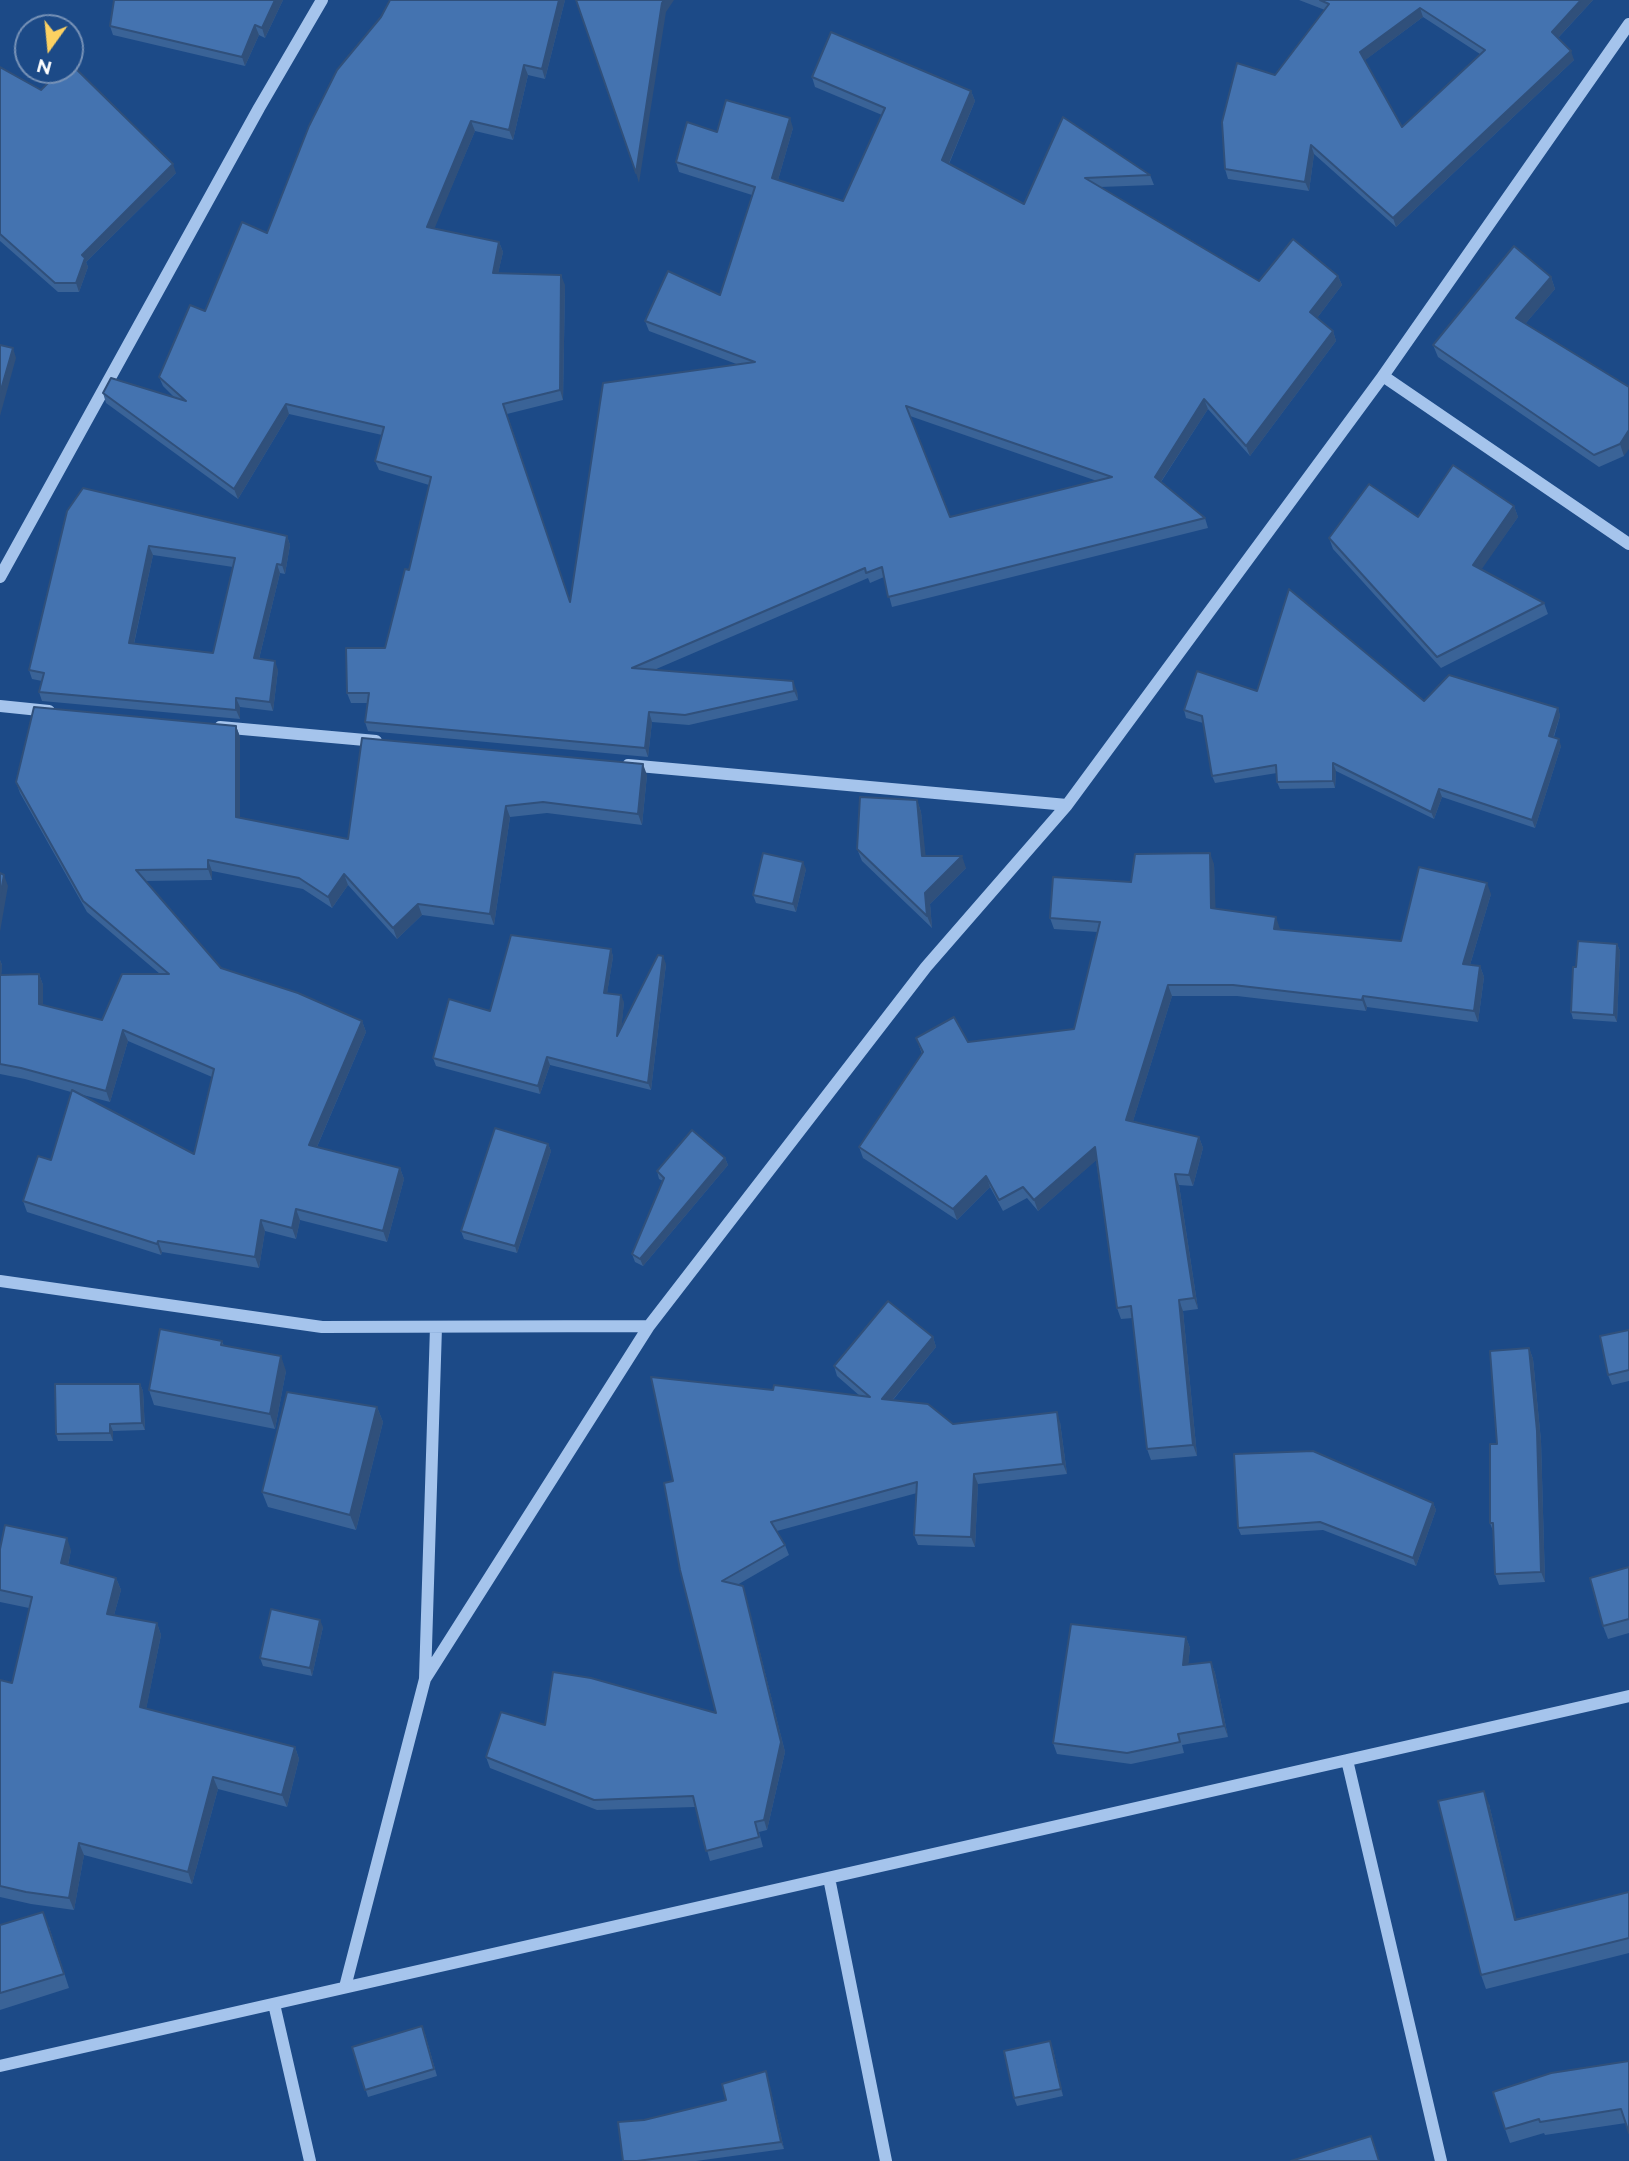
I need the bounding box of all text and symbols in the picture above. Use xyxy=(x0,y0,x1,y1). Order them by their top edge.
north arrow xyxy=(14,14,84,84)
text: N xyxy=(34,55,54,80)

